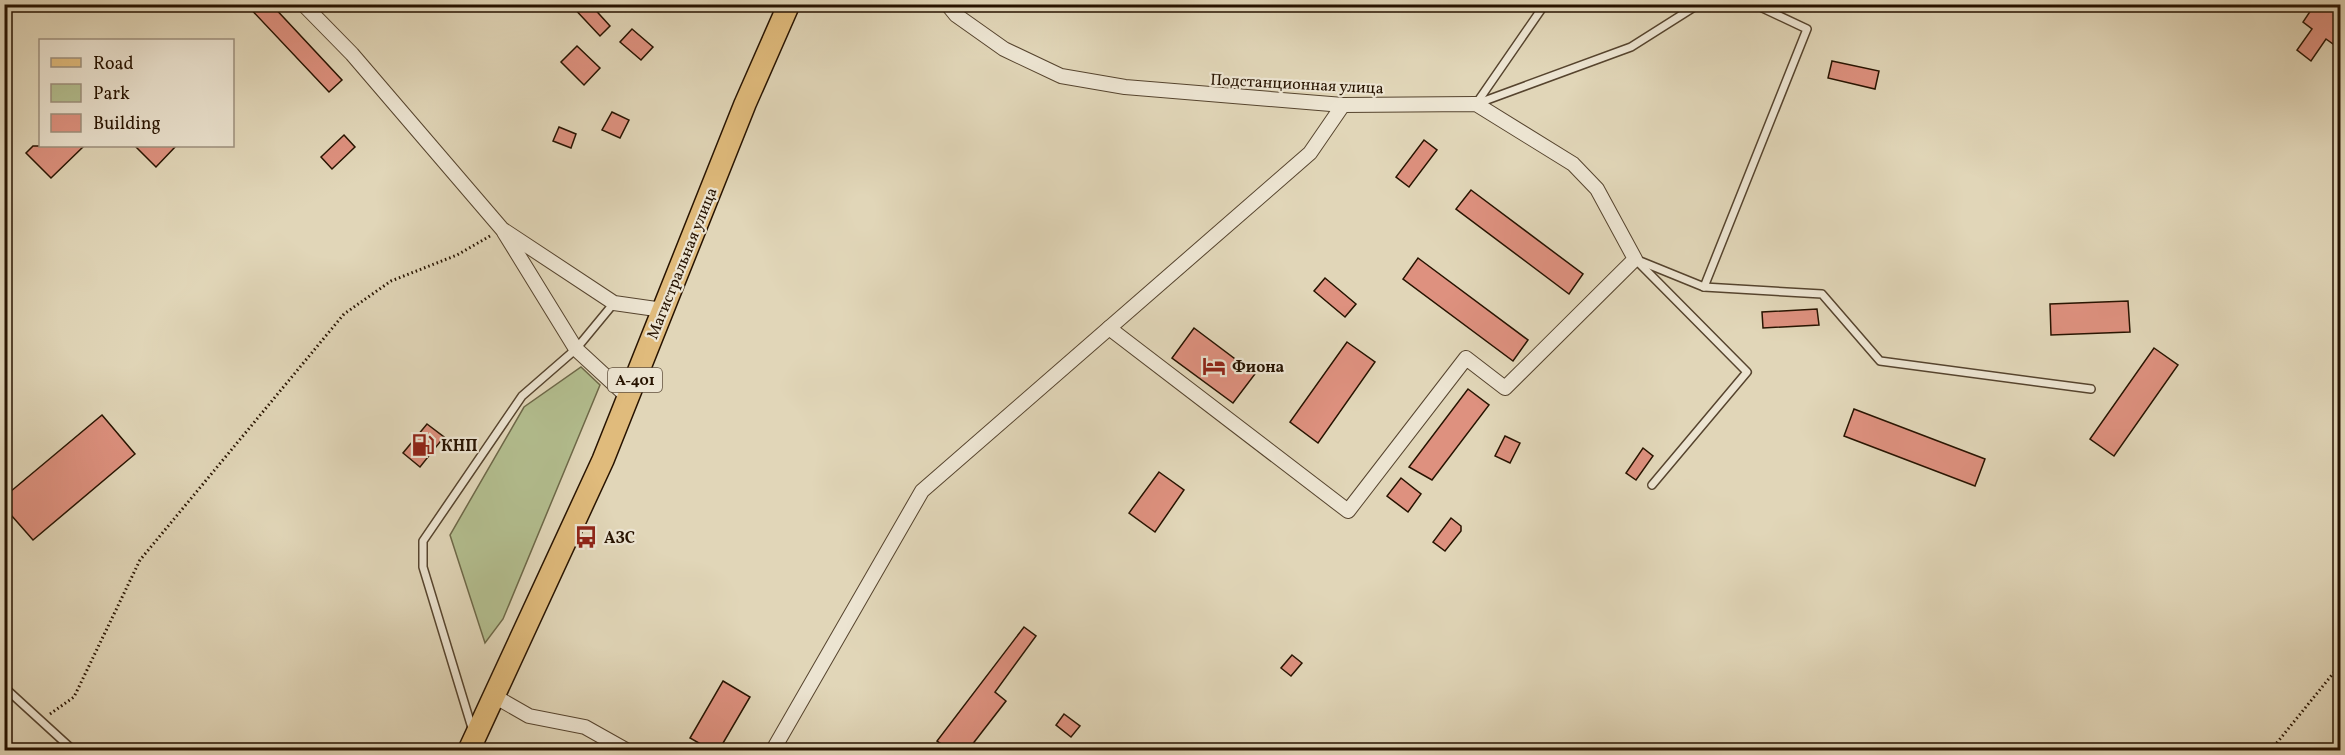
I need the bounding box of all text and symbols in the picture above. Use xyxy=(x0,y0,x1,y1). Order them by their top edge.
legend xyxy=(39,39,234,147)
text: Road xyxy=(93,52,134,77)
street label: Подстанционная улица xyxy=(1210,69,1384,101)
text: Park xyxy=(93,82,130,107)
text: Building xyxy=(93,112,161,137)
street label: Магистральная улица xyxy=(642,185,723,343)
hotel icon: Фиона xyxy=(1201,353,1227,379)
place label: Фиона xyxy=(1232,357,1285,379)
road number: А-401 xyxy=(608,368,662,392)
fuel station icon: КНП xyxy=(410,432,436,458)
place label: КНП xyxy=(441,436,477,458)
bus stop icon: АЗС xyxy=(573,524,599,550)
place label: АЗС xyxy=(604,528,635,550)

